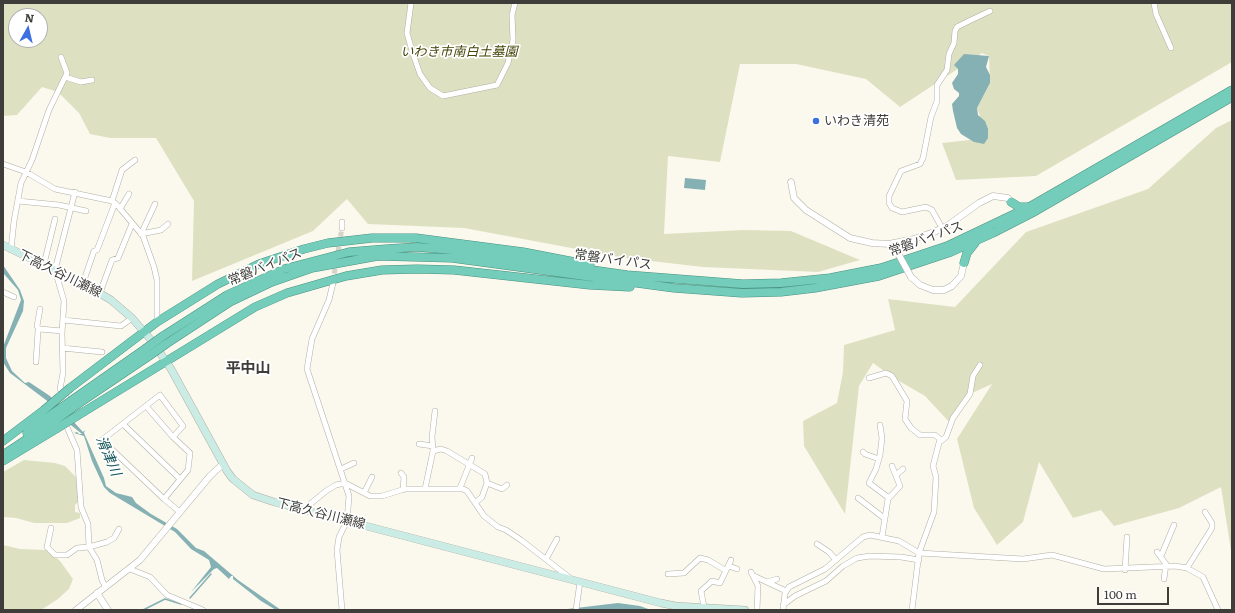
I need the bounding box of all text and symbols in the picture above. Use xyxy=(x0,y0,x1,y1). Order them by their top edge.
north arrow xyxy=(8,8,48,48)
text: N xyxy=(24,9,35,26)
park label: いわき市南白土墓園 xyxy=(401,44,517,60)
place label: いわき清苑 xyxy=(824,113,889,129)
marker: いわき清苑 xyxy=(811,116,821,126)
street label: 常磐バイパス xyxy=(887,218,965,260)
street label: 常磐バイパス xyxy=(226,245,304,289)
street label: 下高久谷川瀬線 xyxy=(16,247,104,301)
street label: 常磐バイパス xyxy=(573,247,653,273)
district label: 平中山 xyxy=(226,360,270,378)
water label: 滑津川 xyxy=(92,433,124,479)
street label: 下高久谷川瀬線 xyxy=(275,495,367,533)
scale bar xyxy=(1099,579,1171,605)
text: 100 m xyxy=(1104,585,1137,603)

